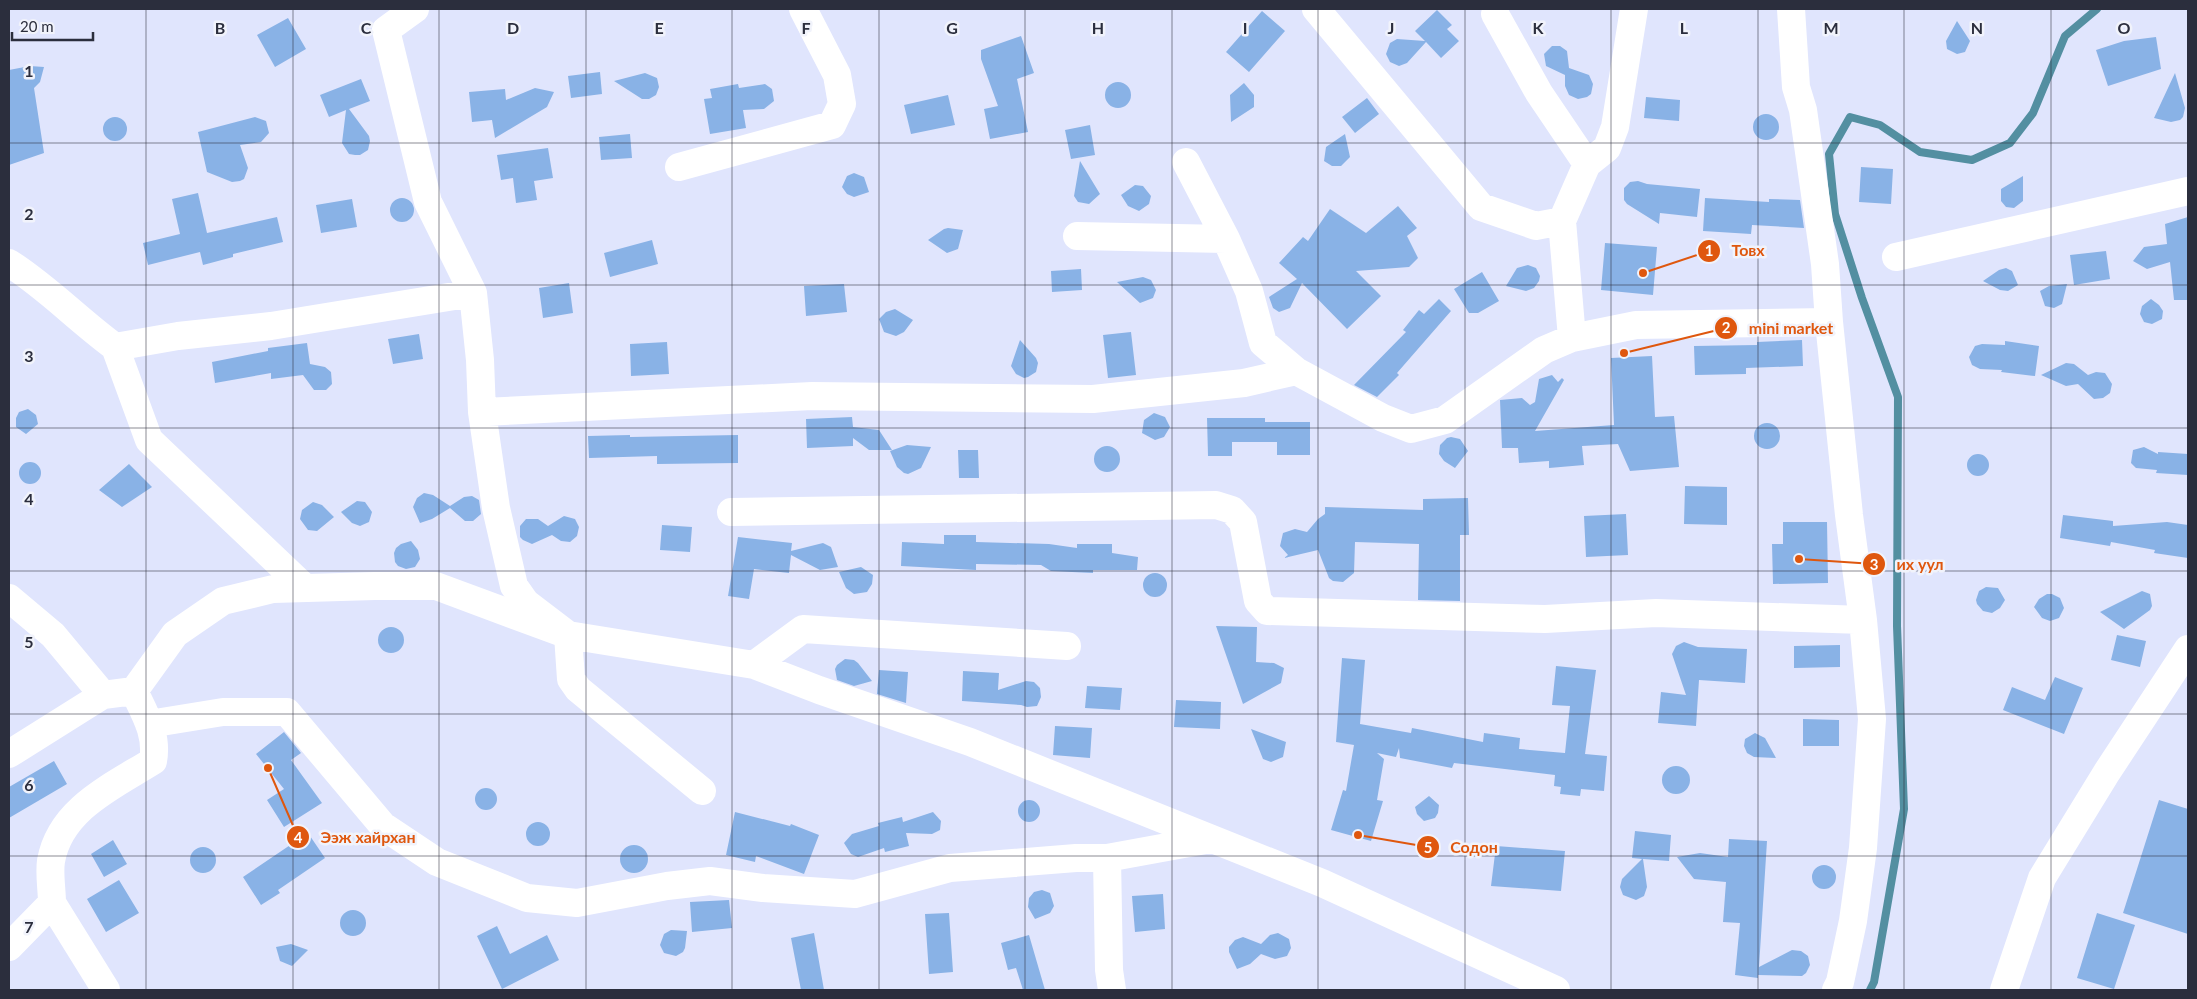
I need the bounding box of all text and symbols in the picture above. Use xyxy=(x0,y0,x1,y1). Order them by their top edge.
scale bar xyxy=(12,10,94,42)
text: 20 m xyxy=(20,17,54,35)
text: B xyxy=(215,18,225,37)
text: C xyxy=(361,18,372,37)
text: D xyxy=(507,18,519,37)
text: E xyxy=(654,18,664,37)
text: F xyxy=(801,18,811,37)
text: G xyxy=(946,18,958,37)
text: H xyxy=(1092,18,1104,37)
text: I xyxy=(1243,18,1247,37)
text: J xyxy=(1388,18,1394,37)
text: K xyxy=(1533,18,1545,37)
text: L xyxy=(1680,18,1689,37)
text: M xyxy=(1823,18,1839,37)
text: N xyxy=(1971,18,1983,37)
text: O xyxy=(2118,18,2131,37)
text: 1 xyxy=(24,61,34,80)
text: 2 xyxy=(24,204,34,223)
callout: Товх xyxy=(1696,235,1774,266)
text: Товх xyxy=(1731,240,1765,259)
text: 1 xyxy=(1705,241,1713,259)
callout: mini market xyxy=(1714,313,1843,344)
text: 2 xyxy=(1722,318,1731,336)
text: mini market xyxy=(1749,318,1833,337)
text: 3 xyxy=(24,346,34,365)
text: 4 xyxy=(24,489,34,508)
callout: их уул xyxy=(1861,549,1954,580)
text: их уул xyxy=(1896,554,1944,573)
text: 3 xyxy=(1870,555,1878,573)
text: 5 xyxy=(24,632,34,651)
text: 6 xyxy=(24,775,34,794)
callout: Ээж хайрхан xyxy=(285,822,425,853)
text: Ээж хайрхан xyxy=(320,827,416,846)
text: 4 xyxy=(294,828,303,846)
callout: Содон xyxy=(1415,832,1508,863)
text: Содон xyxy=(1450,837,1498,856)
text: 5 xyxy=(1424,838,1432,856)
text: 7 xyxy=(24,917,34,936)

